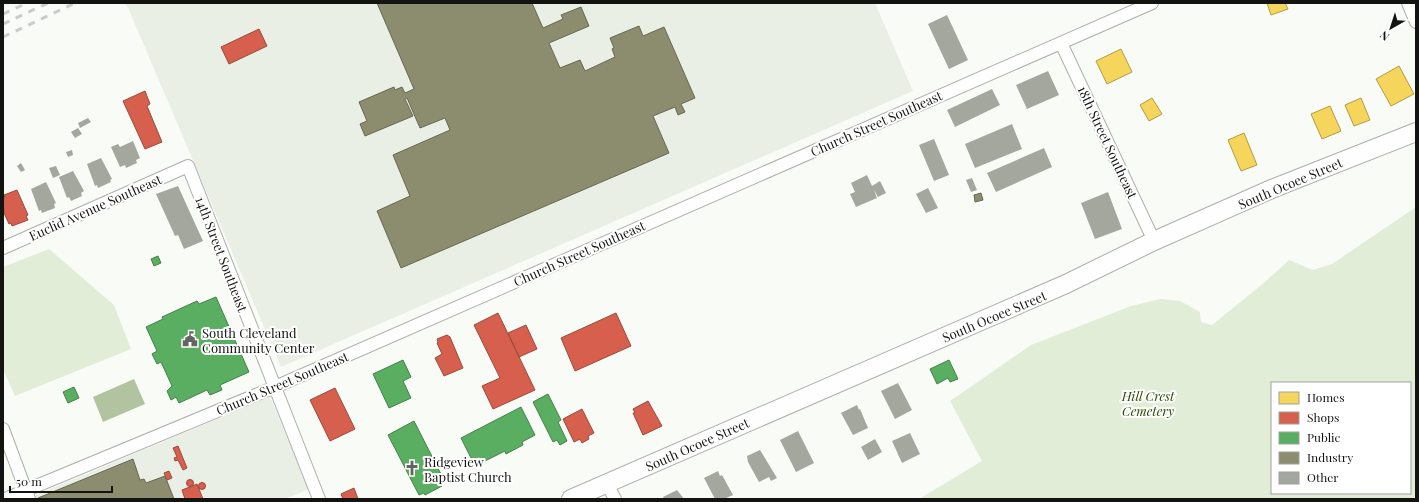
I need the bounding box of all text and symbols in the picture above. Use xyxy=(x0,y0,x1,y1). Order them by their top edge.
north arrow xyxy=(1371,8,1411,48)
text: N xyxy=(1377,28,1392,44)
street label: 18th Street Southeast xyxy=(1074,83,1142,201)
street label: Church Street Southeast xyxy=(808,86,945,160)
street label: South Ocoee Street xyxy=(1235,153,1345,213)
street label: Euclid Avenue Southeast xyxy=(26,170,164,244)
street label: 14th Street Southeast xyxy=(192,194,252,314)
street label: Church Street Southeast xyxy=(511,216,648,290)
street label: South Ocoee Street xyxy=(939,286,1049,346)
place label: South Cleveland Community Center xyxy=(202,324,315,356)
public building icon: South Cleveland Community Center xyxy=(181,330,199,348)
street label: Church Street Southeast xyxy=(213,347,351,419)
legend xyxy=(1271,382,1411,494)
park label: Hill Crest Cemetery xyxy=(1121,387,1175,419)
text: Homes xyxy=(1307,389,1345,405)
text: Shops xyxy=(1307,409,1339,425)
street label: South Ocoee Street xyxy=(643,413,752,474)
text: Public xyxy=(1307,429,1341,445)
text: Industry xyxy=(1307,449,1353,465)
place label: Ridgeview Baptist Church xyxy=(424,453,512,485)
church icon: Ridgeview Baptist Church xyxy=(403,459,421,477)
scale bar xyxy=(10,468,112,494)
text: Other xyxy=(1307,469,1339,485)
text: 50 m xyxy=(16,473,42,489)

